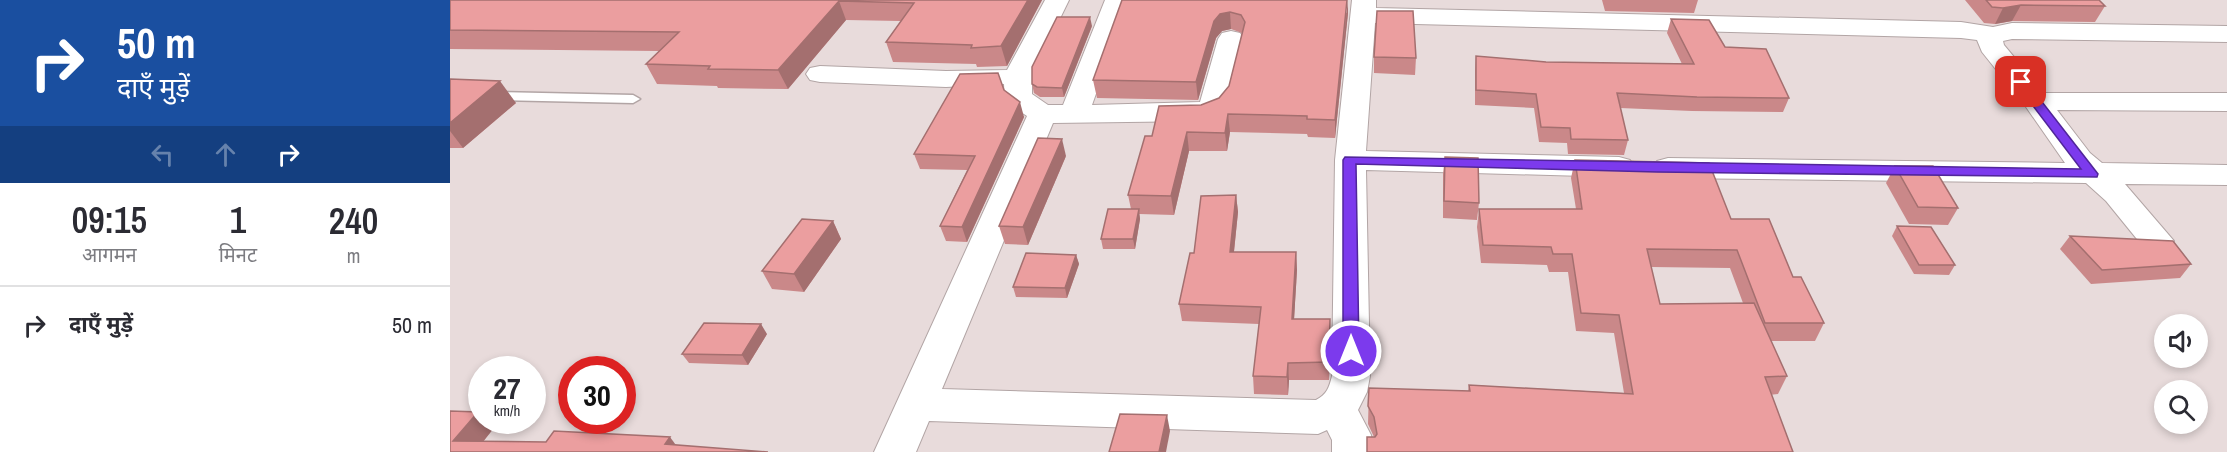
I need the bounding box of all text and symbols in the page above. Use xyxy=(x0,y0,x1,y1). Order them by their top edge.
text: 50 m xyxy=(117,15,196,71)
icon: right xyxy=(18,24,96,102)
pin xyxy=(1995,56,2046,107)
icon: arrive xyxy=(2004,65,2037,98)
text: दाएँ मुड़ें xyxy=(117,69,190,105)
icon: left xyxy=(146,138,179,171)
icon: ahead xyxy=(209,138,242,171)
icon: right xyxy=(272,138,305,171)
text: 09:15 xyxy=(72,196,147,244)
text: 1 xyxy=(230,196,246,244)
text: 240 xyxy=(329,197,378,245)
text: आगमन xyxy=(82,241,137,268)
text: मिनट xyxy=(219,241,257,268)
text: m xyxy=(347,242,360,269)
icon: right xyxy=(18,309,51,342)
text: दाएँ मुड़ें xyxy=(69,309,133,339)
text: 50 m xyxy=(392,310,432,340)
map controls xyxy=(2154,314,2208,434)
button: sound xyxy=(2154,314,2208,368)
position arrow xyxy=(1319,319,1383,383)
speed limit sign: 30 xyxy=(558,356,636,434)
text: 27 xyxy=(493,368,521,408)
button: search xyxy=(2154,380,2208,434)
text: km/h xyxy=(494,400,520,421)

